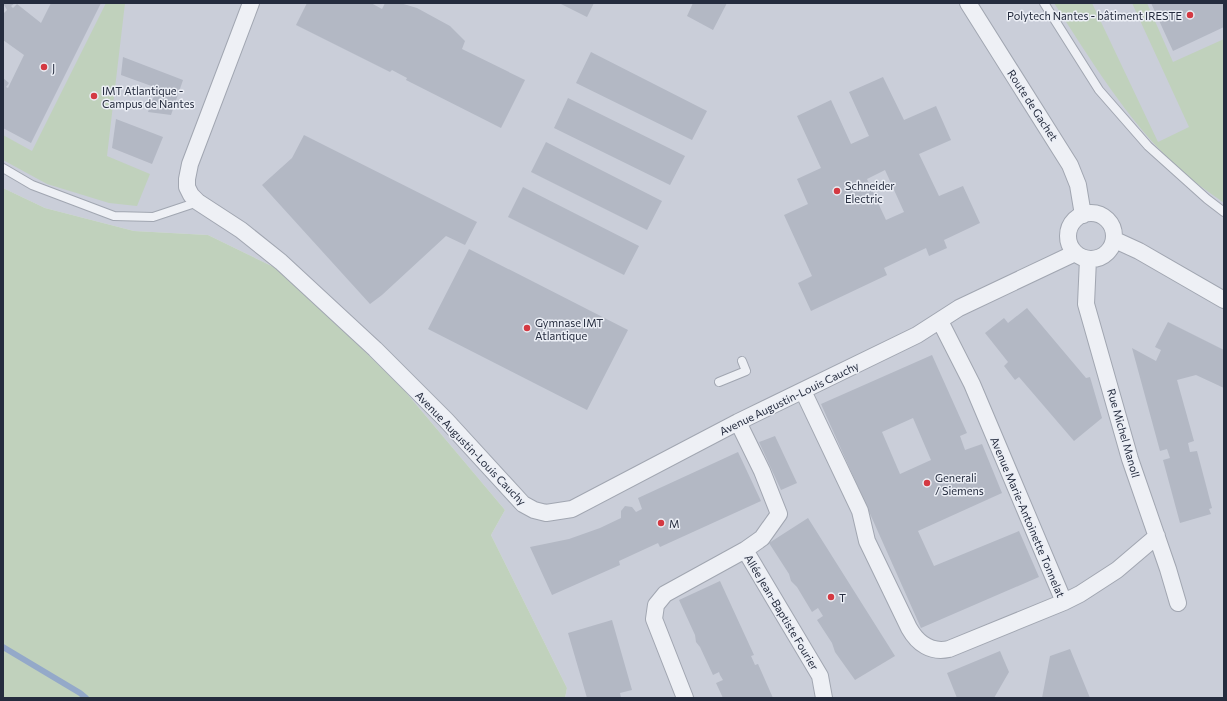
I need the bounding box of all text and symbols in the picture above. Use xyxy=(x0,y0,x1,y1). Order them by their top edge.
place label: Polytech Nantes - bâtiment IRESTE xyxy=(1007,9,1182,22)
marker: Polytech Nantes - bâtiment IRESTE xyxy=(1185,10,1195,20)
place label: J xyxy=(52,61,55,75)
marker: J xyxy=(39,62,49,72)
street label: Route de Gachet xyxy=(1005,67,1061,143)
place label: IMT Atlantique - Campus de Nantes xyxy=(102,84,195,110)
marker: IMT Atlantique - Campus de Nantes xyxy=(89,91,99,101)
place label: Schneider Electric xyxy=(845,179,895,205)
marker: Schneider Electric xyxy=(832,186,842,196)
place label: Gymnase IMT Atlantique xyxy=(535,316,603,342)
marker: Gymnase IMT Atlantique xyxy=(522,323,532,333)
street label: Avenue Augustin-Louis Cauchy xyxy=(717,358,861,437)
street label: Rue Michel Manoll xyxy=(1105,387,1143,479)
street label: Avenue Augustin-Louis Cauchy xyxy=(413,388,529,508)
street label: Avenue Marie-Antoinette Tonnelat xyxy=(988,435,1068,600)
place label: Generali / Siemens xyxy=(935,471,984,497)
marker: Generali / Siemens xyxy=(922,478,932,488)
place label: M xyxy=(669,517,680,530)
marker: M xyxy=(656,518,666,528)
street label: Allée Jean-Baptiste Fourier xyxy=(741,552,822,673)
place label: T xyxy=(839,591,846,604)
marker: T xyxy=(826,592,836,602)

